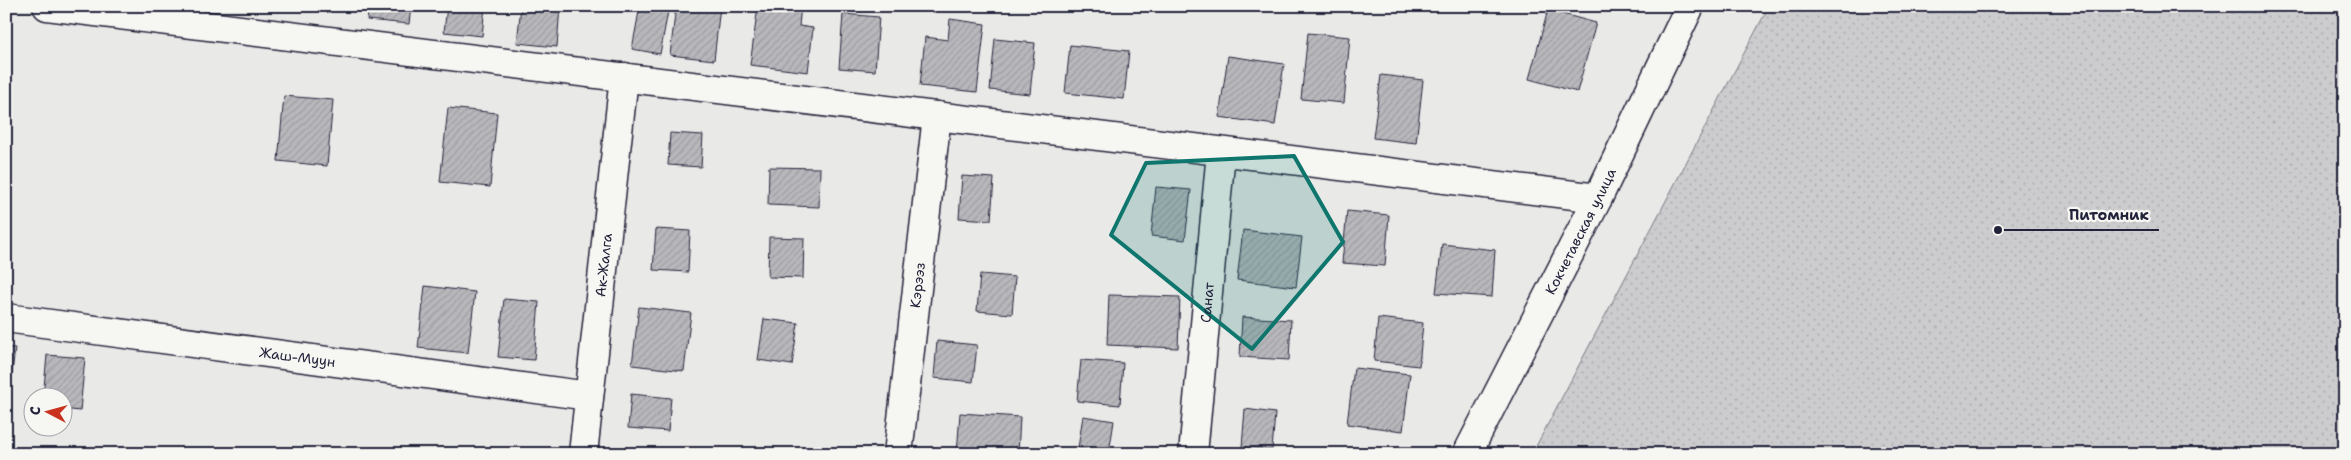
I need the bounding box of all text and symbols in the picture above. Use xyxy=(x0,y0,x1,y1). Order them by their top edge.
street label: Кокчетавская улица xyxy=(1541,165,1620,298)
callout: Питомник xyxy=(2060,200,2159,230)
text: Питомник xyxy=(2069,205,2149,225)
street label: Ак-Жалга xyxy=(591,232,616,298)
street label: Кэрээз xyxy=(906,261,929,309)
street label: Санат xyxy=(1196,281,1218,324)
street label: Жаш-Муун xyxy=(258,343,337,371)
north arrow xyxy=(22,388,72,438)
text: С xyxy=(26,405,44,416)

